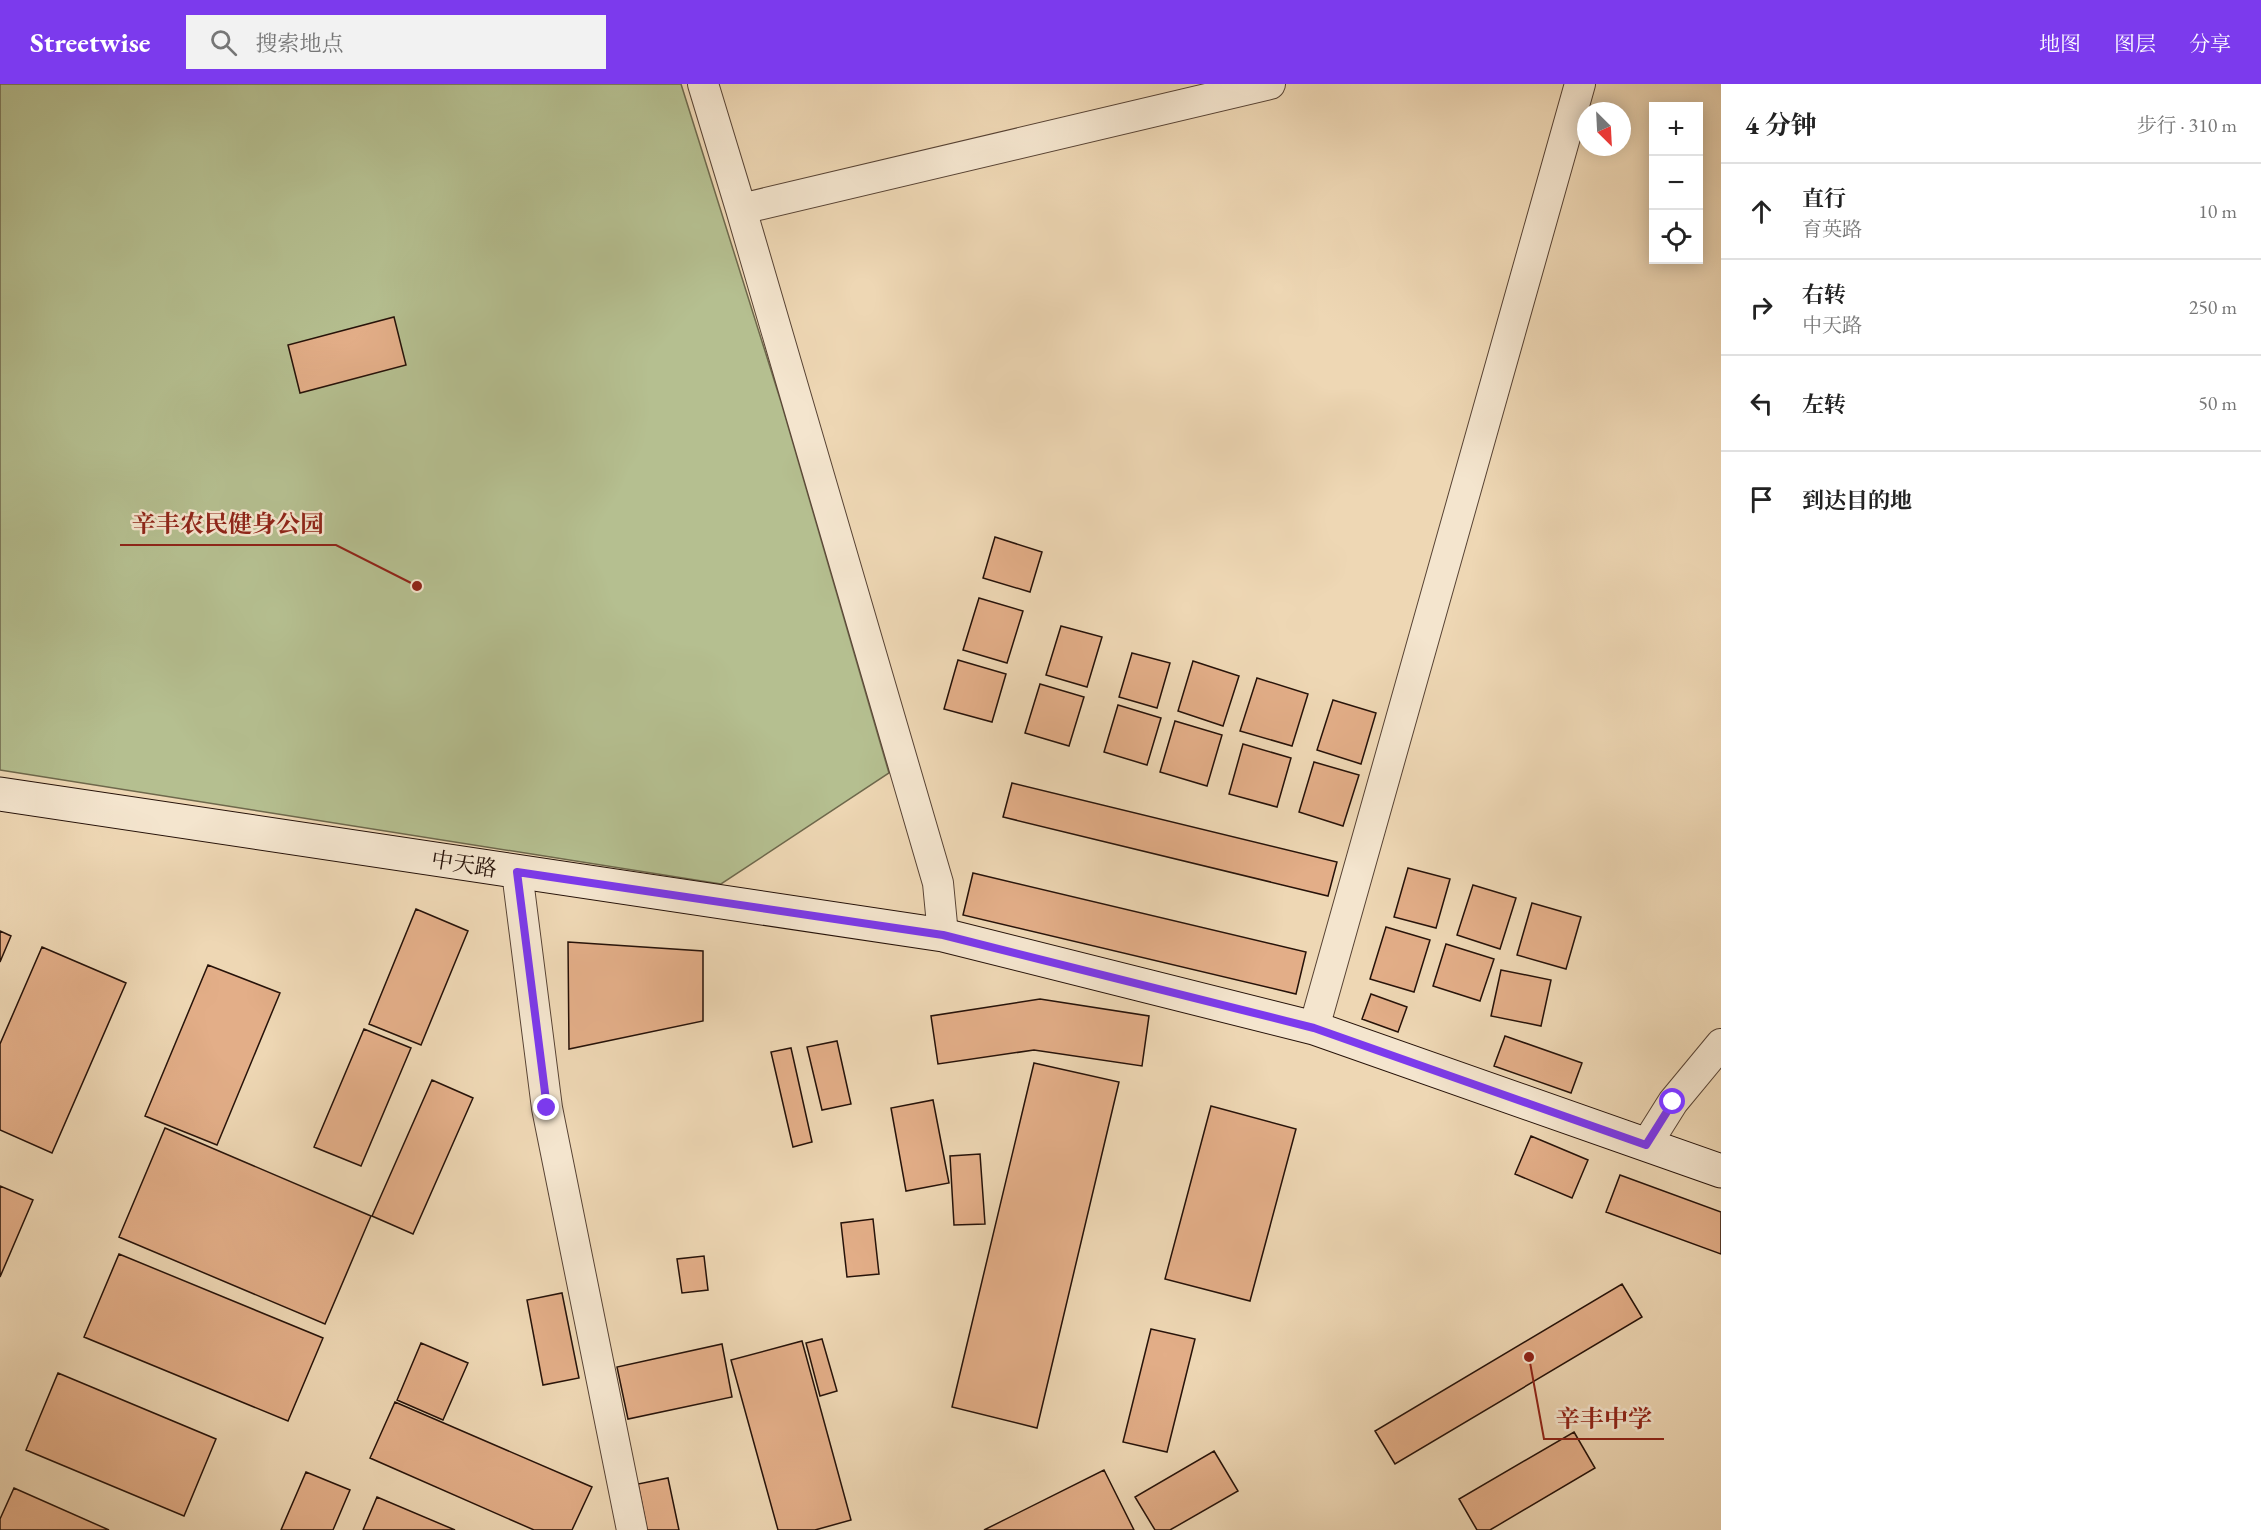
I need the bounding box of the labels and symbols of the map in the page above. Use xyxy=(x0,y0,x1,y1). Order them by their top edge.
north arrow xyxy=(1577,102,1631,156)
callout: 辛丰农民健身公园 xyxy=(120,503,336,545)
text: 辛丰农民健身公园 xyxy=(132,508,324,539)
street label: 中天路 xyxy=(429,845,499,883)
route start xyxy=(1659,1088,1685,1114)
route end xyxy=(533,1094,559,1120)
callout: 辛丰中学 xyxy=(1544,1397,1664,1439)
text: 辛丰中学 xyxy=(1556,1403,1652,1434)

